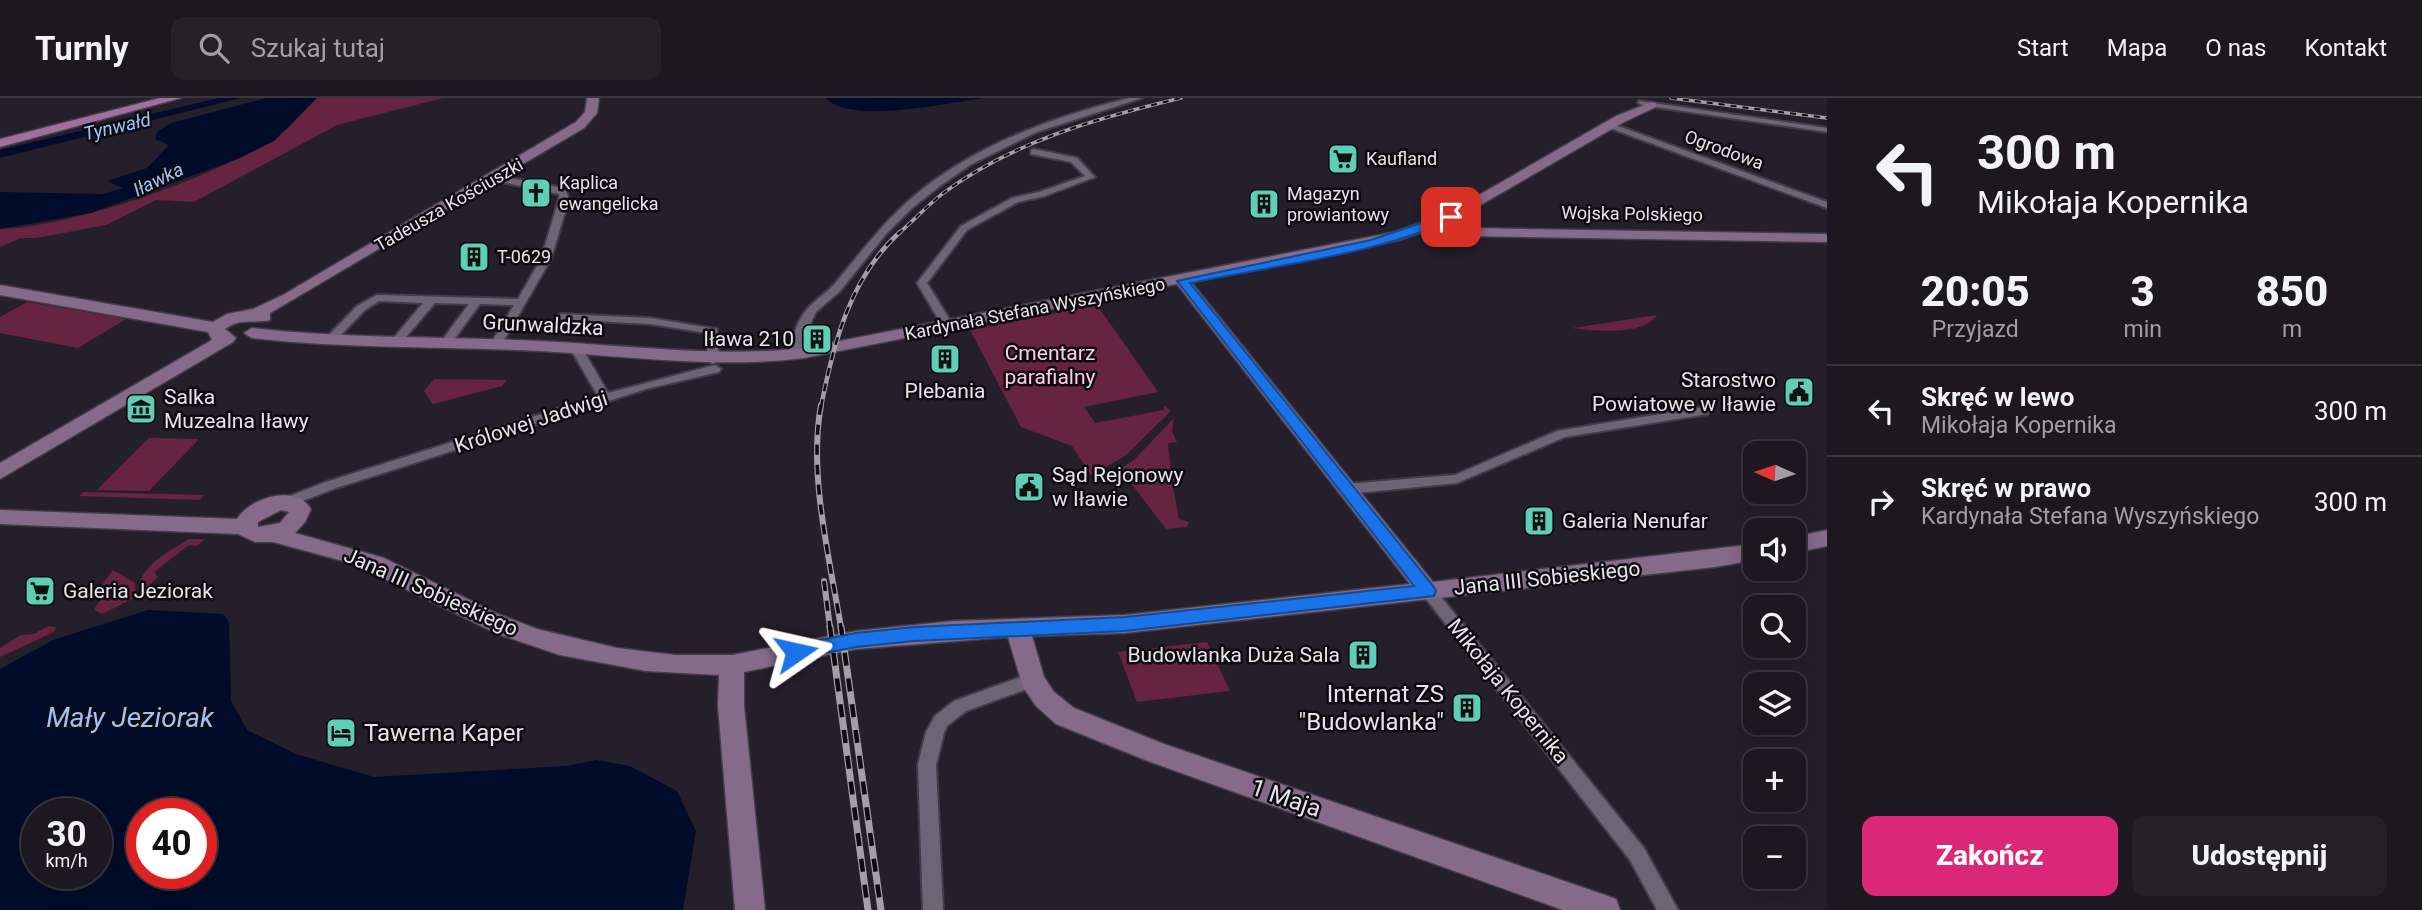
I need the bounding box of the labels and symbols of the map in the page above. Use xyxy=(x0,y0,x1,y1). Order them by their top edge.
water label: Tynwałd xyxy=(81,107,154,145)
street label: Ogrodowa xyxy=(1682,126,1766,173)
supermarket icon: Kaufland xyxy=(1326,142,1360,176)
place label: Kaufland xyxy=(1366,148,1437,169)
street label: Tadeusza Kościuszki xyxy=(371,154,527,256)
water label: Iławka xyxy=(129,157,187,201)
place label: Kaplica ewangelicka xyxy=(559,172,659,214)
church icon: Kaplica ewangelicka xyxy=(519,176,553,210)
place label: Magazyn prowiantowy xyxy=(1287,183,1389,225)
building icon: Magazyn prowiantowy xyxy=(1247,187,1281,221)
pin xyxy=(1421,187,1481,247)
street label: Wojska Polskiego xyxy=(1561,202,1703,225)
building icon: T-0629 xyxy=(457,240,491,274)
place label: T-0629 xyxy=(497,246,551,267)
street label: Kardynała Stefana Wyszyńskiego xyxy=(903,273,1167,344)
street label: Grunwaldzka xyxy=(482,310,604,340)
building icon: Iława 210 xyxy=(800,322,834,356)
place label: Iława 210 xyxy=(703,327,794,351)
park label: Cmentarz parafialny xyxy=(1004,341,1096,389)
building icon: Plebania xyxy=(928,342,962,376)
place label: Starostwo Powiatowe w Iławie xyxy=(1592,368,1776,416)
public building icon: Starostwo Powiatowe w Iławie xyxy=(1782,375,1816,409)
place label: Plebania xyxy=(905,379,985,403)
place label: Salka Muzealna Iławy xyxy=(164,385,309,433)
street label: Królowej Jadwigi xyxy=(452,386,610,458)
museum icon: Salka Muzealna Iławy xyxy=(124,392,158,426)
north arrow xyxy=(1743,441,1806,504)
place label: Sąd Rejonowy w Iławie xyxy=(1052,463,1183,511)
public building icon: Sąd Rejonowy w Iławie xyxy=(1012,470,1046,504)
building icon: Galeria Nenufar xyxy=(1522,504,1556,538)
place label: Galeria Nenufar xyxy=(1562,509,1708,533)
street label: Jana III Sobieskiego xyxy=(340,543,522,641)
street label: Jana III Sobieskiego xyxy=(1452,556,1642,600)
supermarket icon: Galeria Jeziorak xyxy=(23,574,57,608)
place label: Galeria Jeziorak xyxy=(63,579,213,603)
street label: Mikołaja Kopernika xyxy=(1443,614,1573,768)
position arrow xyxy=(759,615,833,689)
building icon: Budowlanka Duża Sala xyxy=(1346,638,1380,672)
place label: Budowlanka Duża Sala xyxy=(1128,643,1340,667)
place label: Internat ZS "Budowlanka" xyxy=(1299,680,1444,736)
building icon: Internat ZS "Budowlanka" xyxy=(1450,691,1484,725)
water label: Mały Jeziorak xyxy=(46,701,215,734)
hotel icon: Tawerna Kaper xyxy=(324,716,358,750)
place label: Tawerna Kaper xyxy=(364,719,524,747)
street label: 1 Maja xyxy=(1247,773,1325,823)
speed limit sign: 40 xyxy=(126,798,217,889)

